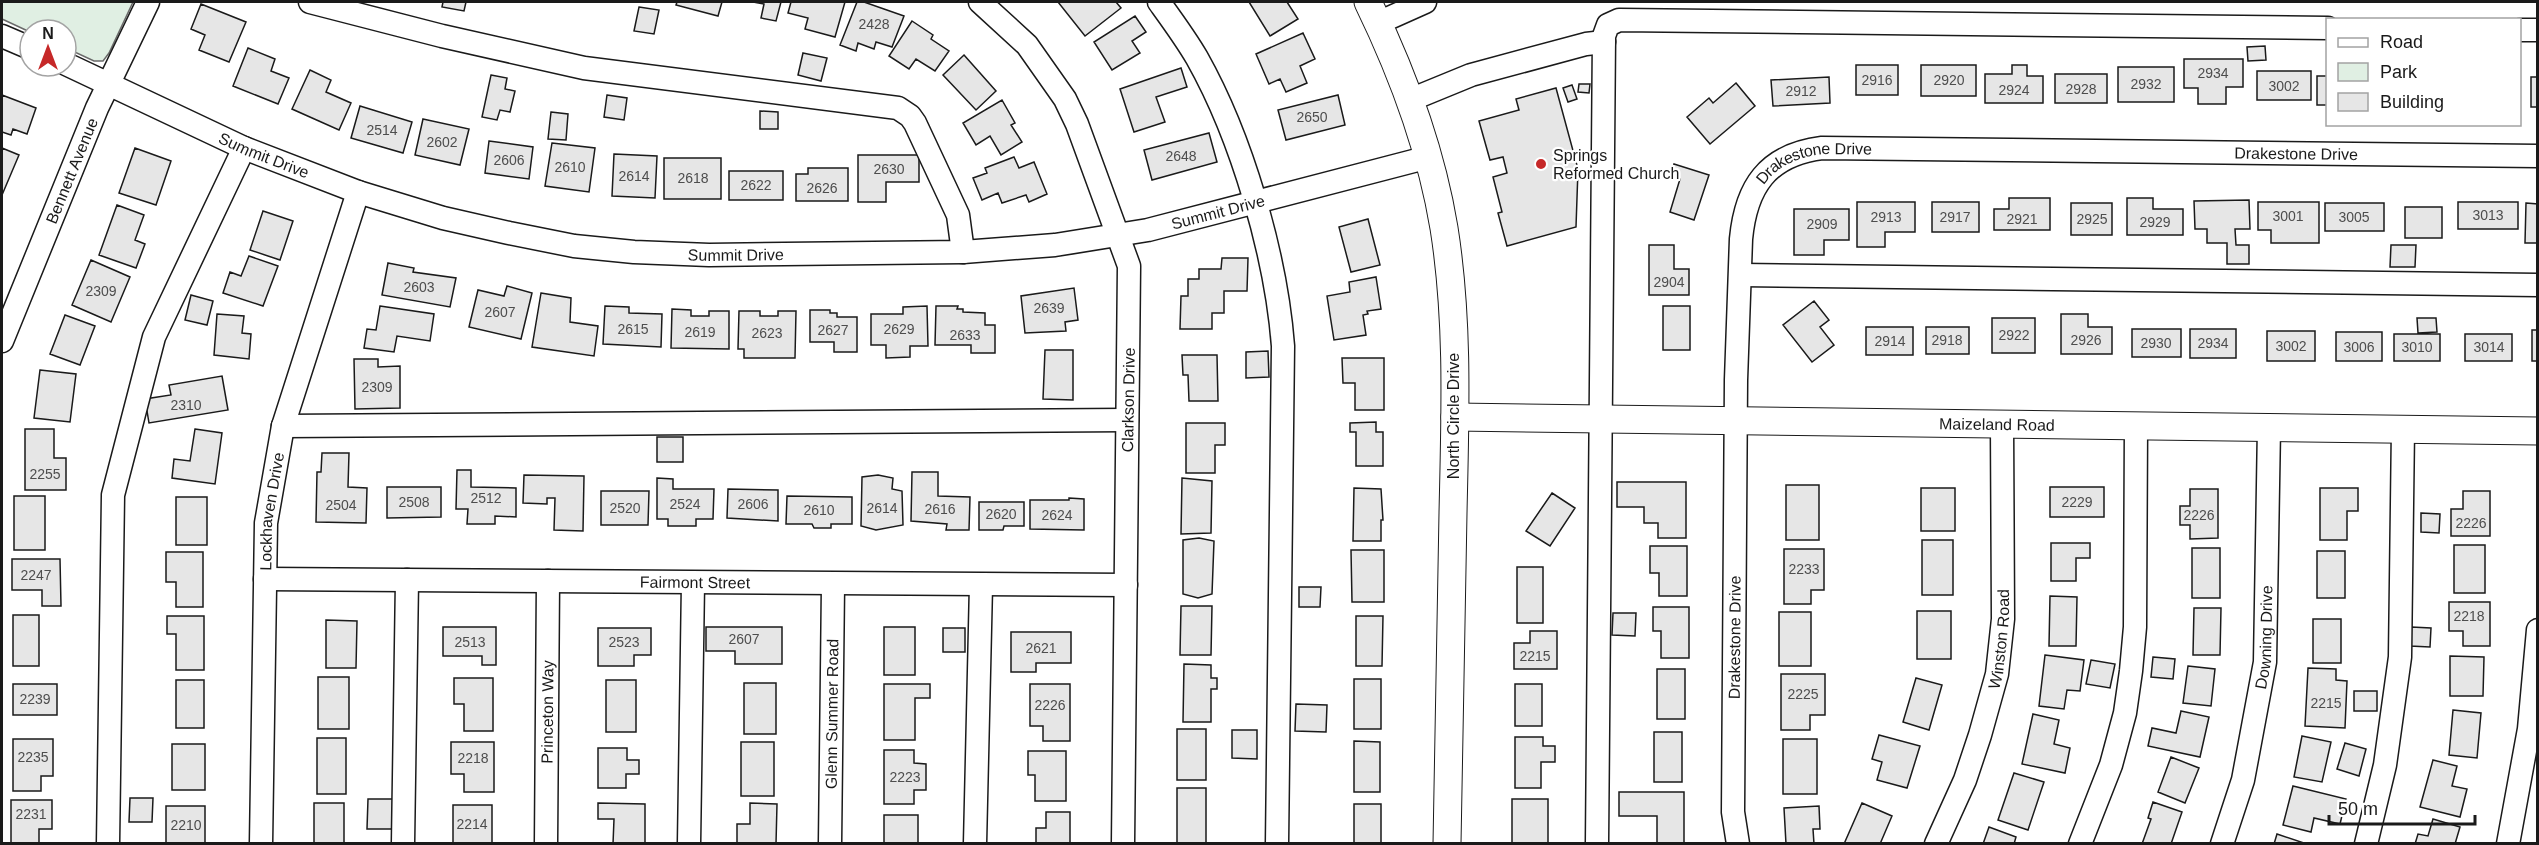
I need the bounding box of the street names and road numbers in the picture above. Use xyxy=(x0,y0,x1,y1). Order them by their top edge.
street label: Bennett Avenue xyxy=(43,115,101,226)
street label: Summit Drive xyxy=(216,129,312,181)
street label: Drakestone Drive xyxy=(1753,140,1872,187)
street label: Drakestone Drive xyxy=(2234,145,2358,163)
street label: Summit Drive xyxy=(1169,192,1267,233)
street label: Summit Drive xyxy=(687,246,784,264)
street label: Clarkson Drive xyxy=(1119,347,1138,453)
street label: North Circle Drive xyxy=(1445,353,1462,479)
street label: Maizeland Road xyxy=(1939,415,2055,434)
street label: Lockhaven Drive xyxy=(257,451,287,571)
street label: Fairmont Street xyxy=(640,574,751,591)
street label: Drakestone Drive xyxy=(1726,575,1744,699)
street label: Downing Drive xyxy=(2252,585,2275,691)
street label: Winston Road xyxy=(1985,589,2012,691)
street label: Glenn Summer Road xyxy=(823,639,841,789)
street label: Princeton Way xyxy=(539,660,556,764)

